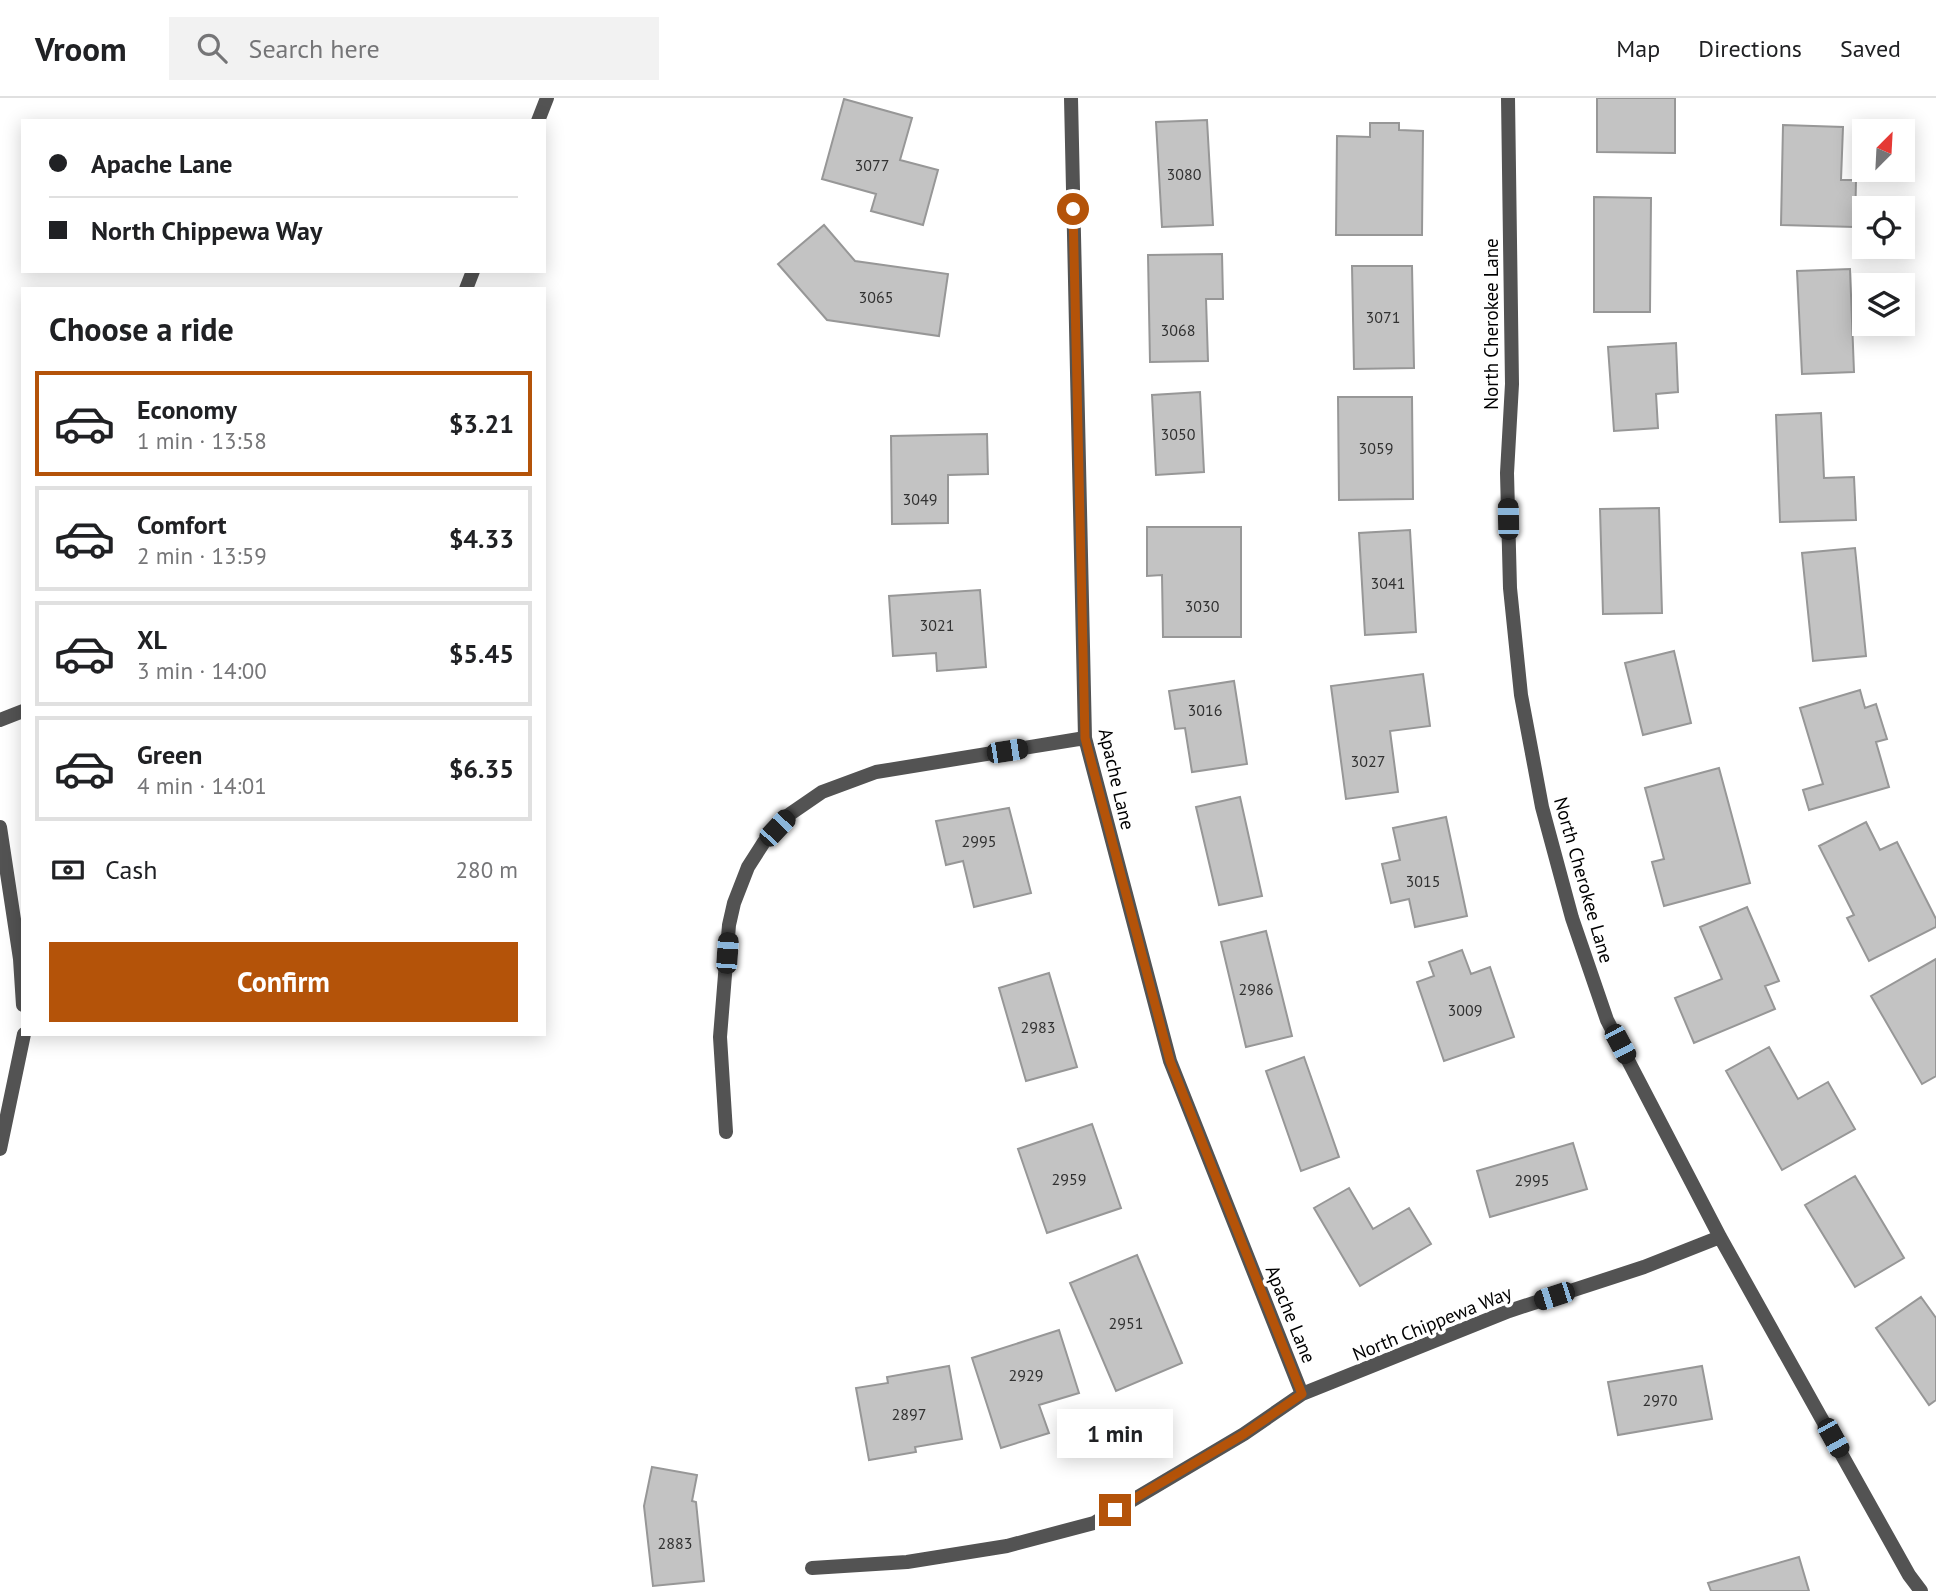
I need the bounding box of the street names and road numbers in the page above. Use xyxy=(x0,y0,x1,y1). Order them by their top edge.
street label: North Cherokee Lane xyxy=(1479,238,1503,410)
street label: Apache Lane xyxy=(1094,726,1140,832)
street label: North Cherokee Lane xyxy=(1549,794,1619,966)
street label: Apache Lane xyxy=(1261,1262,1321,1366)
street label: North Chippewa Way xyxy=(1349,1280,1515,1366)

